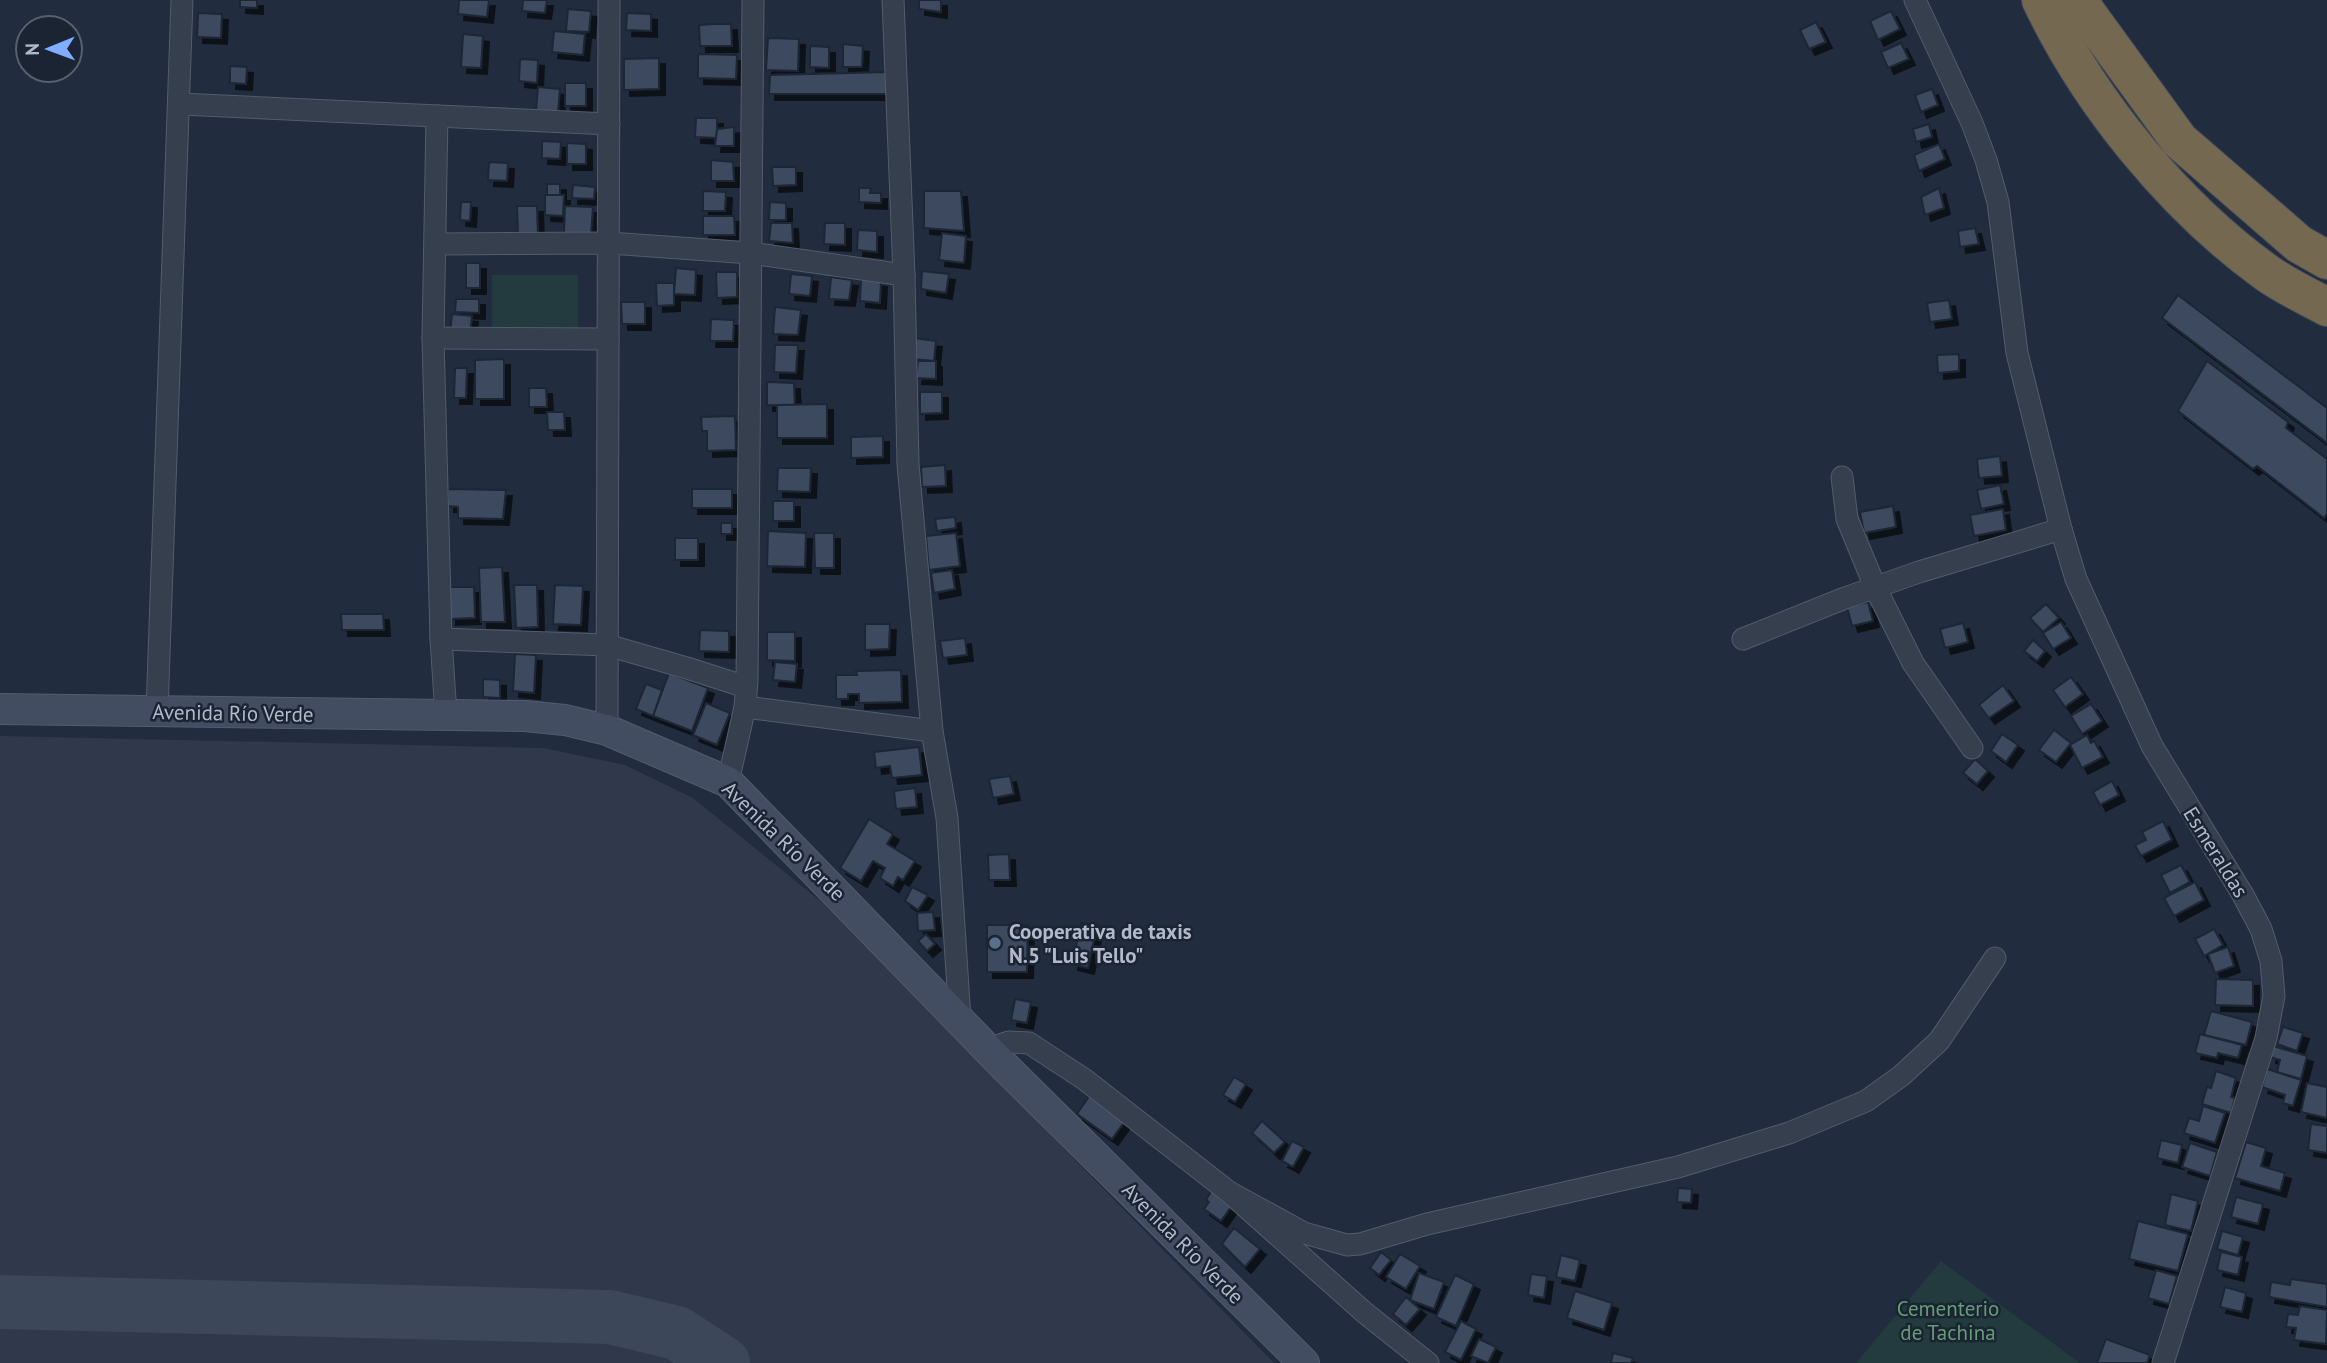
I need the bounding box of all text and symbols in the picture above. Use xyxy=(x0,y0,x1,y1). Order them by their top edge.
north arrow xyxy=(14,14,84,84)
text: N xyxy=(20,43,44,56)
street label: Avenida Río Verde xyxy=(152,698,314,728)
street label: Avenida Río Verde xyxy=(717,775,851,907)
street label: Esmeraldas xyxy=(2178,802,2254,902)
place label: Cooperativa de taxis N.5 "Luis Tello" xyxy=(1009,918,1192,969)
marker: Cooperativa de taxis N.5 "Luis Tello" xyxy=(987,935,1003,951)
street label: Avenida Río Verde xyxy=(1116,1176,1250,1310)
park label: Cementerio de Tachina xyxy=(1897,1295,1999,1346)

